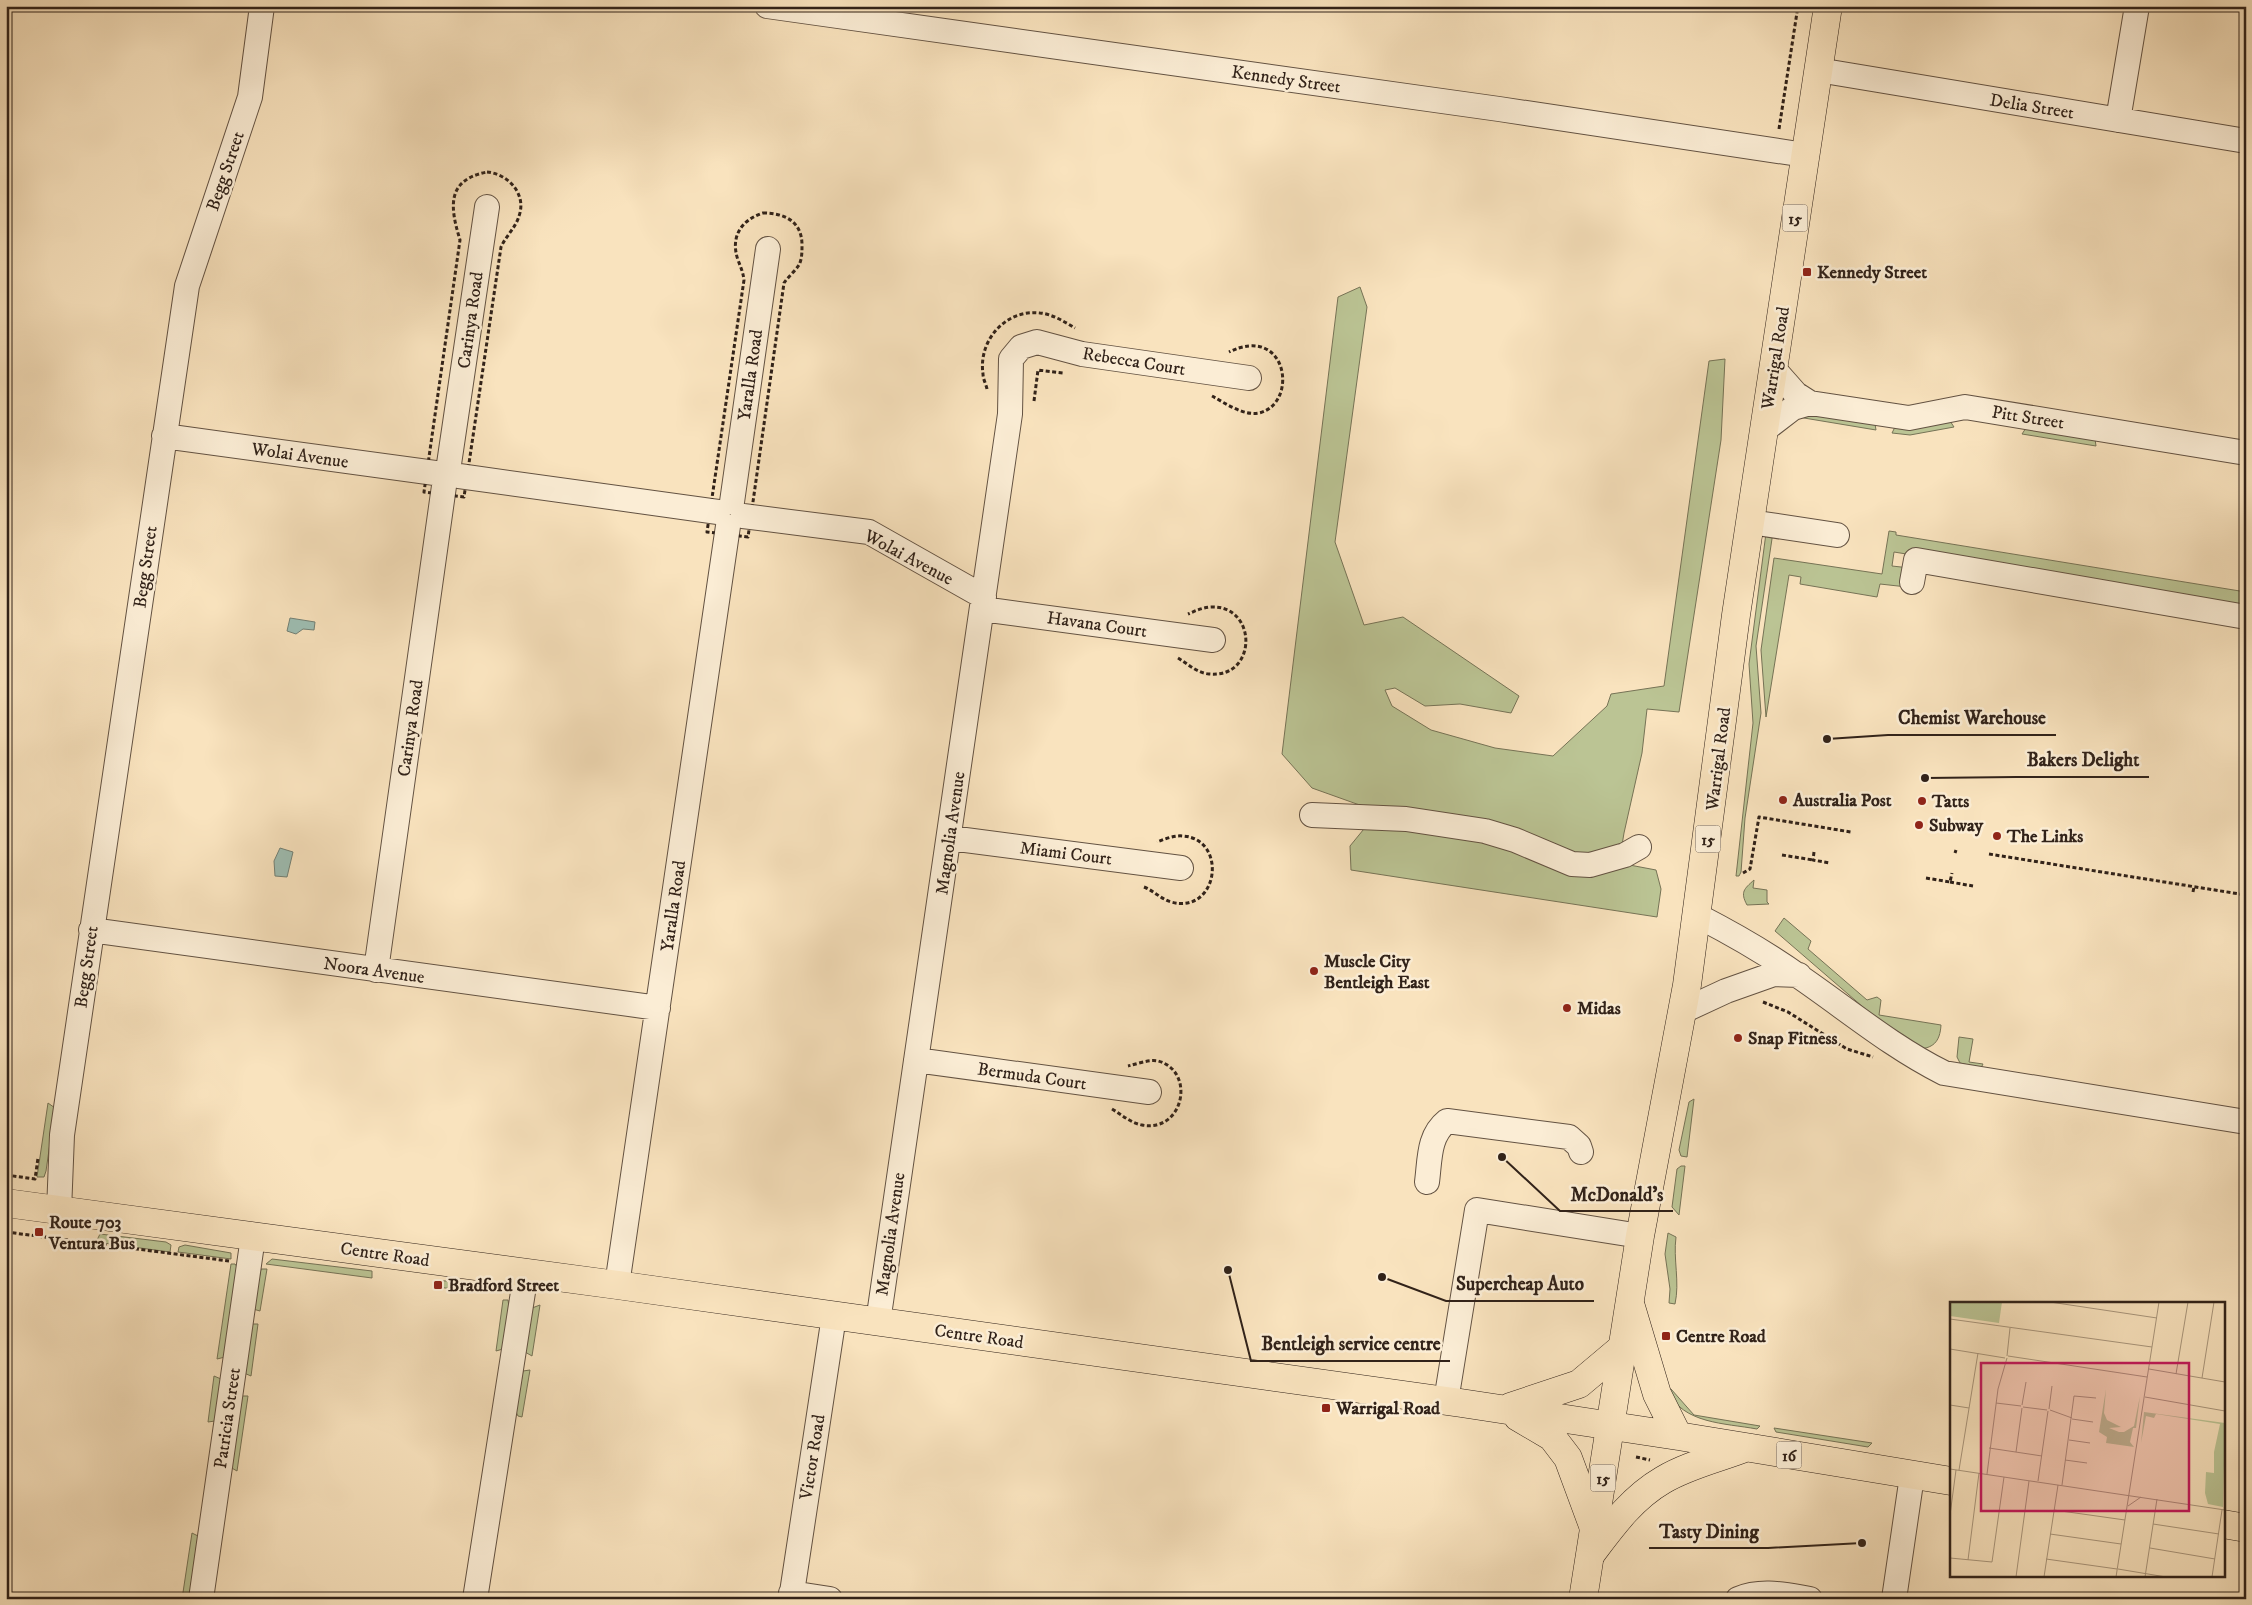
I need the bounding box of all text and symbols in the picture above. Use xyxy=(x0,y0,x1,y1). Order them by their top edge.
street label: Kennedy Street xyxy=(1230,61,1342,99)
street label: Delia Street xyxy=(1988,89,2076,125)
street label: Begg Street xyxy=(202,128,250,214)
road number: 15 xyxy=(1782,204,1808,232)
place label: Kennedy Street xyxy=(1817,262,1927,284)
marker: Kennedy Street xyxy=(1801,266,1813,278)
street label: Carinya Road xyxy=(453,270,489,370)
street label: Warrigal Road xyxy=(1757,305,1795,412)
street label: Yaralla Road xyxy=(734,328,768,422)
street label: Rebecca Court xyxy=(1081,343,1187,381)
street label: Pitt Street xyxy=(1990,401,2066,435)
street label: Wolai Avenue xyxy=(249,438,350,474)
street label: Begg Street xyxy=(129,524,163,610)
street label: Wolai Avenue xyxy=(859,525,957,591)
street label: Havana Court xyxy=(1045,607,1149,643)
street label: Carinya Road xyxy=(393,678,429,778)
callout: Chemist Warehouse xyxy=(1888,701,2056,735)
street label: Warrigal Road xyxy=(1702,706,1736,813)
text: Chemist Warehouse xyxy=(1898,707,2046,730)
callout: Bakers Delight xyxy=(2016,743,2149,777)
text: Bakers Delight xyxy=(2027,749,2140,772)
street label: Magnolia Avenue xyxy=(931,770,971,896)
place label: Australia Post xyxy=(1792,790,1892,812)
place label: Tatts xyxy=(1931,791,1969,813)
marker: Australia Post xyxy=(1777,794,1789,806)
marker: Tatts xyxy=(1916,795,1928,807)
place label: Subway xyxy=(1929,815,1984,837)
marker: Subway xyxy=(1913,819,1925,831)
road number: 15 xyxy=(1696,826,1720,852)
place label: The Links xyxy=(2006,826,2083,848)
marker: The Links xyxy=(1991,830,2003,842)
street label: Miami Court xyxy=(1019,837,1113,871)
street label: Yaralla Road xyxy=(657,859,691,953)
street label: Begg Street xyxy=(70,924,104,1010)
place label: Muscle City Bentleigh East xyxy=(1324,951,1430,994)
street label: Noora Avenue xyxy=(322,953,426,989)
marker: Muscle City Bentleigh East xyxy=(1308,965,1320,977)
place label: Midas xyxy=(1577,998,1621,1020)
marker: Midas xyxy=(1561,1002,1573,1014)
place label: Snap Fitness xyxy=(1748,1028,1838,1050)
marker: Snap Fitness xyxy=(1732,1032,1744,1044)
street label: Bermuda Court xyxy=(976,1058,1088,1096)
street label: Magnolia Avenue xyxy=(871,1171,911,1297)
callout: McDonald's xyxy=(1560,1177,1673,1211)
text: McDonald's xyxy=(1571,1184,1664,1207)
place label: Route 703 Ventura Bus xyxy=(48,1212,135,1255)
marker: Route 703 Ventura Bus xyxy=(33,1226,45,1238)
street label: Centre Road xyxy=(339,1238,431,1272)
callout: Supercheap Auto xyxy=(1446,1267,1594,1301)
text: Supercheap Auto xyxy=(1456,1273,1584,1296)
place label: Bradford Street xyxy=(448,1275,559,1297)
marker: Bradford Street xyxy=(432,1279,444,1291)
inset map xyxy=(1950,1302,2224,1578)
street label: Centre Road xyxy=(933,1320,1025,1354)
place label: Centre Road xyxy=(1676,1326,1767,1348)
callout: Bentleigh service centre xyxy=(1251,1327,1450,1361)
marker: Centre Road xyxy=(1660,1330,1672,1342)
text: Bentleigh service centre xyxy=(1261,1333,1441,1356)
street label: Patricia Street xyxy=(210,1366,246,1470)
place label: Warrigal Road xyxy=(1335,1398,1441,1420)
marker: Warrigal Road xyxy=(1320,1402,1332,1414)
street label: Victor Road xyxy=(795,1413,831,1502)
road number: 16 xyxy=(1776,1442,1802,1468)
road number: 15 xyxy=(1590,1465,1616,1492)
callout: Tasty Dining xyxy=(1649,1514,1768,1548)
text: Tasty Dining xyxy=(1658,1521,1759,1544)

